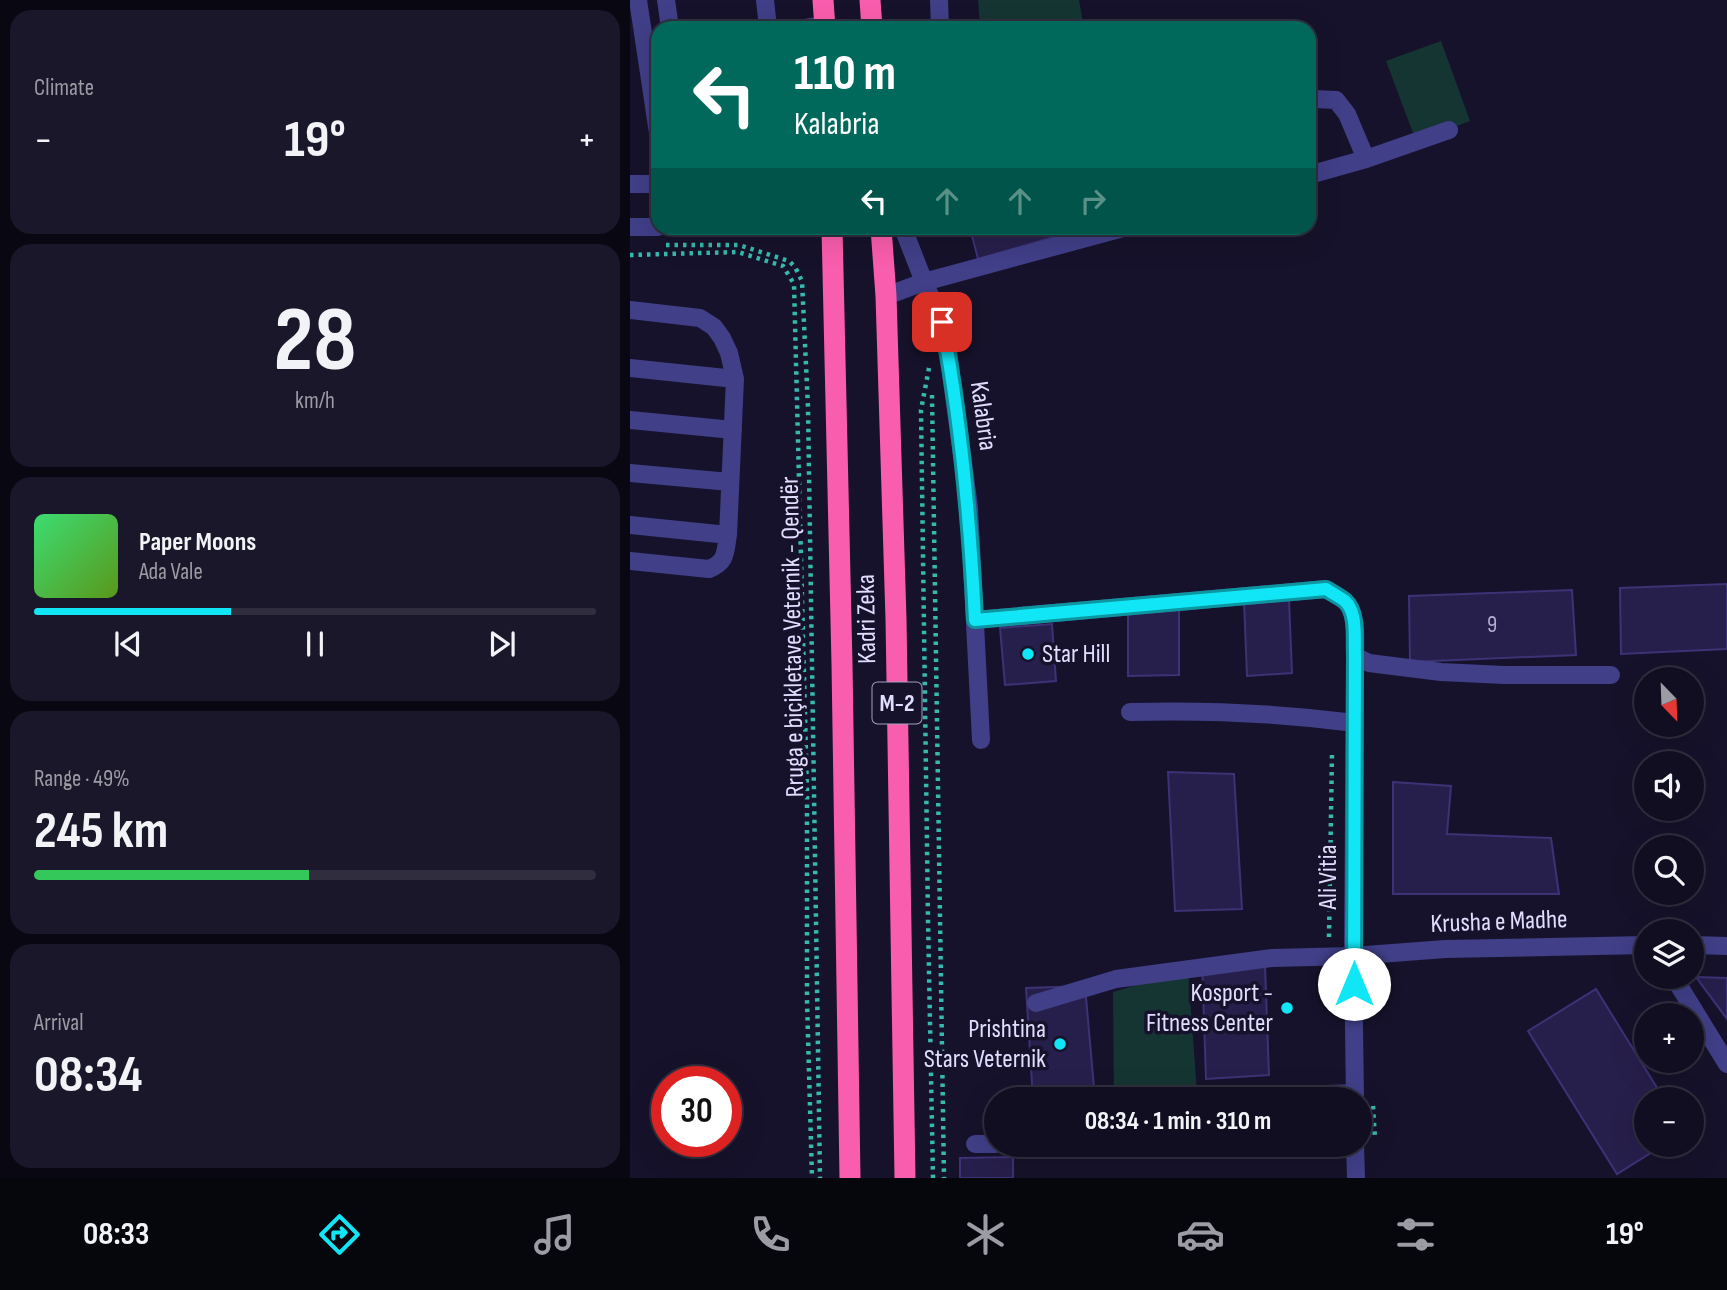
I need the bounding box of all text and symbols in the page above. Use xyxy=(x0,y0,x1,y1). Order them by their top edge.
text: 110 m xyxy=(794,45,896,104)
icon: left xyxy=(679,49,770,140)
text: Climate xyxy=(34,74,94,102)
text: Kalabria xyxy=(794,105,880,144)
text: 19° xyxy=(284,109,346,172)
text: − xyxy=(34,118,53,163)
text: + xyxy=(577,118,596,163)
icon: left xyxy=(855,182,893,220)
icon: ahead xyxy=(928,182,966,220)
icon: ahead xyxy=(1001,182,1039,220)
icon: right xyxy=(1074,182,1112,220)
text: 28 xyxy=(274,287,356,396)
pin xyxy=(912,292,972,352)
icon: arrive xyxy=(923,303,961,341)
street label: Kalabria xyxy=(963,379,1003,453)
text: km/h xyxy=(295,387,335,415)
street label: Rruga e biçikletave Veternik - Qendër xyxy=(775,476,811,798)
text: Paper Moons xyxy=(139,527,256,558)
text: Ada Vale xyxy=(139,558,203,586)
street label: Kadri Zeka xyxy=(851,574,883,664)
house number: 9 xyxy=(1487,611,1497,639)
icon: previous xyxy=(109,625,147,663)
icon: pause xyxy=(296,625,334,663)
icon: next xyxy=(483,625,521,663)
place label: Star Hill xyxy=(1042,639,1110,670)
marker: Star Hill xyxy=(1020,646,1036,662)
north arrow xyxy=(1634,667,1704,737)
map controls xyxy=(1634,667,1704,1157)
road number: M-2 xyxy=(873,682,922,724)
button: sound xyxy=(1634,751,1704,821)
text: Range · 49% xyxy=(34,765,130,793)
text: 245 km xyxy=(34,800,168,863)
button: search xyxy=(1634,835,1704,905)
street label: Ali Vitia xyxy=(1313,844,1344,911)
street label: Krusha e Madhe xyxy=(1430,904,1568,940)
button: layers xyxy=(1634,919,1704,989)
position arrow xyxy=(1317,947,1391,1021)
place label: Kosport - Fitness Center xyxy=(1146,978,1274,1039)
marker: Kosport - Fitness Center xyxy=(1279,1000,1295,1016)
button: + xyxy=(1634,1003,1704,1073)
text: Arrival xyxy=(34,1009,83,1037)
place label: Prishtina Stars Veternik xyxy=(924,1014,1046,1075)
marker: Prishtina Stars Veternik xyxy=(1052,1036,1068,1052)
text: 08:34 xyxy=(34,1044,142,1107)
speed limit sign: 30 xyxy=(651,1066,742,1157)
button: − xyxy=(1634,1087,1704,1157)
text: 08:34 · 1 min · 310 m xyxy=(1085,1106,1271,1137)
icon: directions xyxy=(315,1210,364,1259)
icon: music xyxy=(530,1210,579,1259)
icon: phone xyxy=(746,1210,795,1259)
icon: climate xyxy=(961,1210,1010,1259)
icon: car xyxy=(1176,1210,1225,1259)
icon: filters xyxy=(1391,1210,1440,1259)
text: 08:33 xyxy=(83,1215,149,1254)
text: 19° xyxy=(1606,1215,1644,1254)

